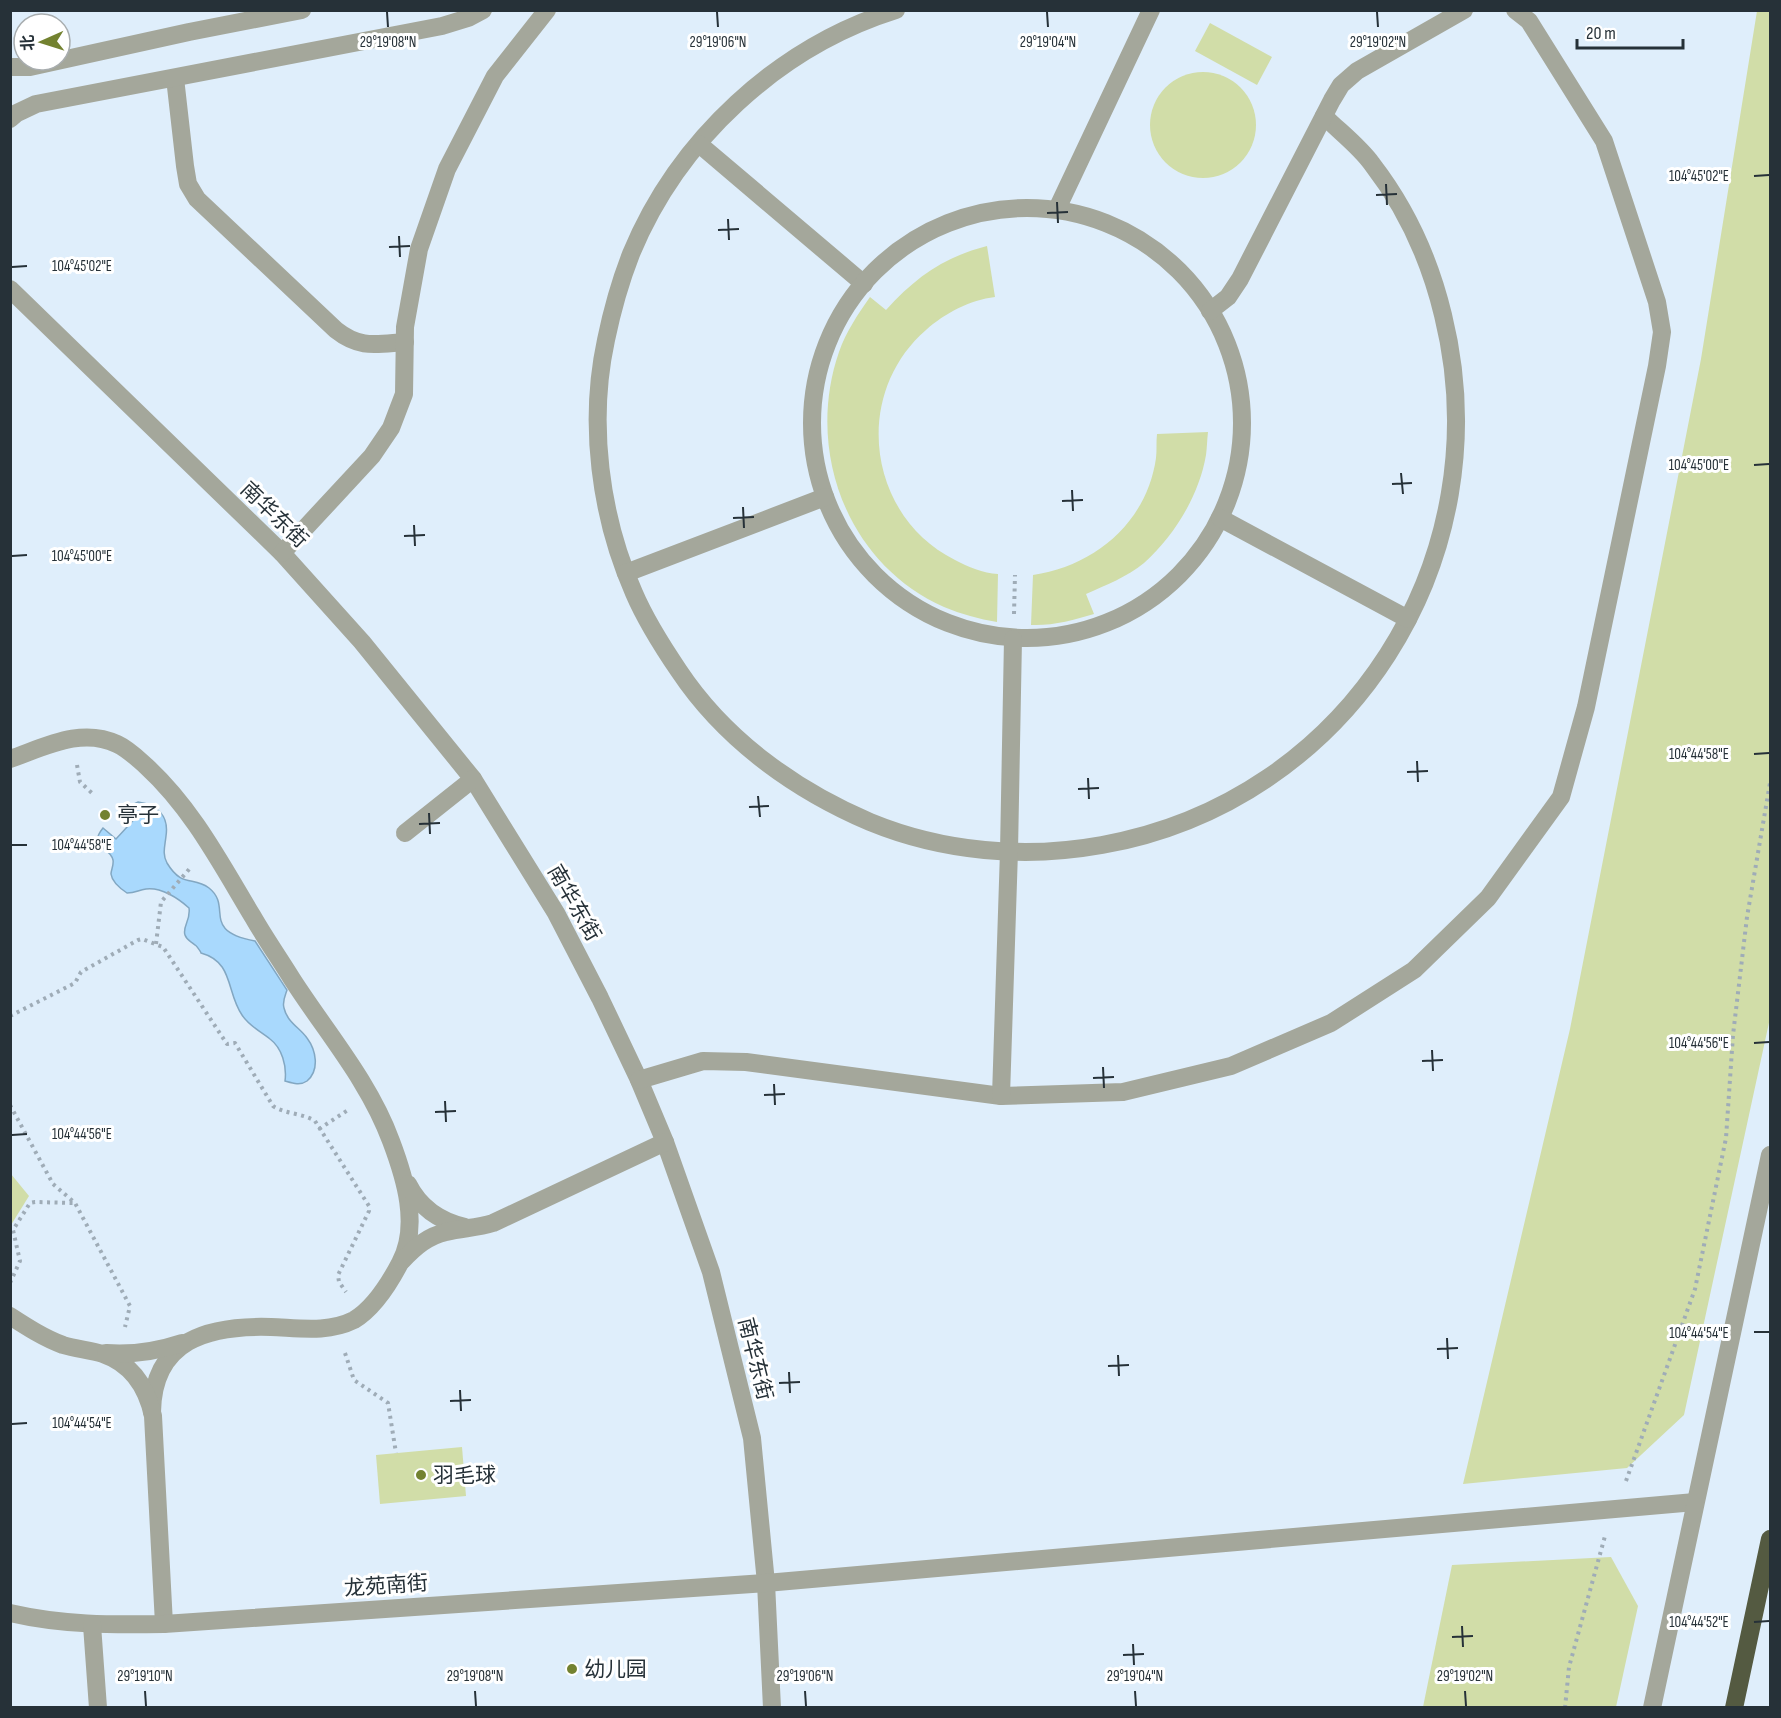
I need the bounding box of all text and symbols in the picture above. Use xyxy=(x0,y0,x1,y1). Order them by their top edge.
north arrow xyxy=(12,12,72,72)
scale bar xyxy=(1577,12,1684,50)
text: 20 m xyxy=(1586,23,1616,44)
text: 29°19'08"N xyxy=(360,33,416,52)
text: 29°19'06"N xyxy=(690,33,746,52)
text: 29°19'04"N xyxy=(1020,33,1076,52)
text: 29°19'02"N xyxy=(1350,33,1406,52)
text: 北 xyxy=(19,34,38,51)
text: 104°45'02"E xyxy=(1669,167,1729,186)
text: 104°45'02"E xyxy=(52,257,112,276)
text: 104°45'00"E xyxy=(1669,456,1729,475)
street label: 南华东街 xyxy=(235,477,313,553)
text: 104°45'00"E xyxy=(52,547,112,566)
text: 104°44'58"E xyxy=(1669,745,1729,764)
place label: 亭子 xyxy=(117,803,159,828)
marker: 亭子 xyxy=(98,808,112,822)
text: 104°44'58"E xyxy=(52,836,112,855)
street label: 南华东街 xyxy=(542,860,606,946)
text: 104°44'56"E xyxy=(1669,1034,1729,1053)
text: 104°44'56"E xyxy=(52,1125,112,1144)
street label: 南华东街 xyxy=(733,1315,777,1403)
text: 104°44'54"E xyxy=(1669,1324,1729,1343)
text: 104°44'54"E xyxy=(52,1414,112,1433)
place label: 羽毛球 xyxy=(433,1463,496,1488)
marker: 羽毛球 xyxy=(414,1468,428,1482)
street label: 龙苑南街 xyxy=(343,1571,429,1601)
text: 104°44'52"E xyxy=(1669,1613,1729,1632)
place label: 幼儿园 xyxy=(584,1657,647,1682)
marker: 幼儿园 xyxy=(565,1662,579,1676)
text: 29°19'10"N xyxy=(117,1667,173,1686)
text: 29°19'08"N xyxy=(447,1667,503,1686)
text: 29°19'06"N xyxy=(777,1667,833,1686)
text: 29°19'04"N xyxy=(1107,1667,1163,1686)
text: 29°19'02"N xyxy=(1437,1667,1493,1686)

